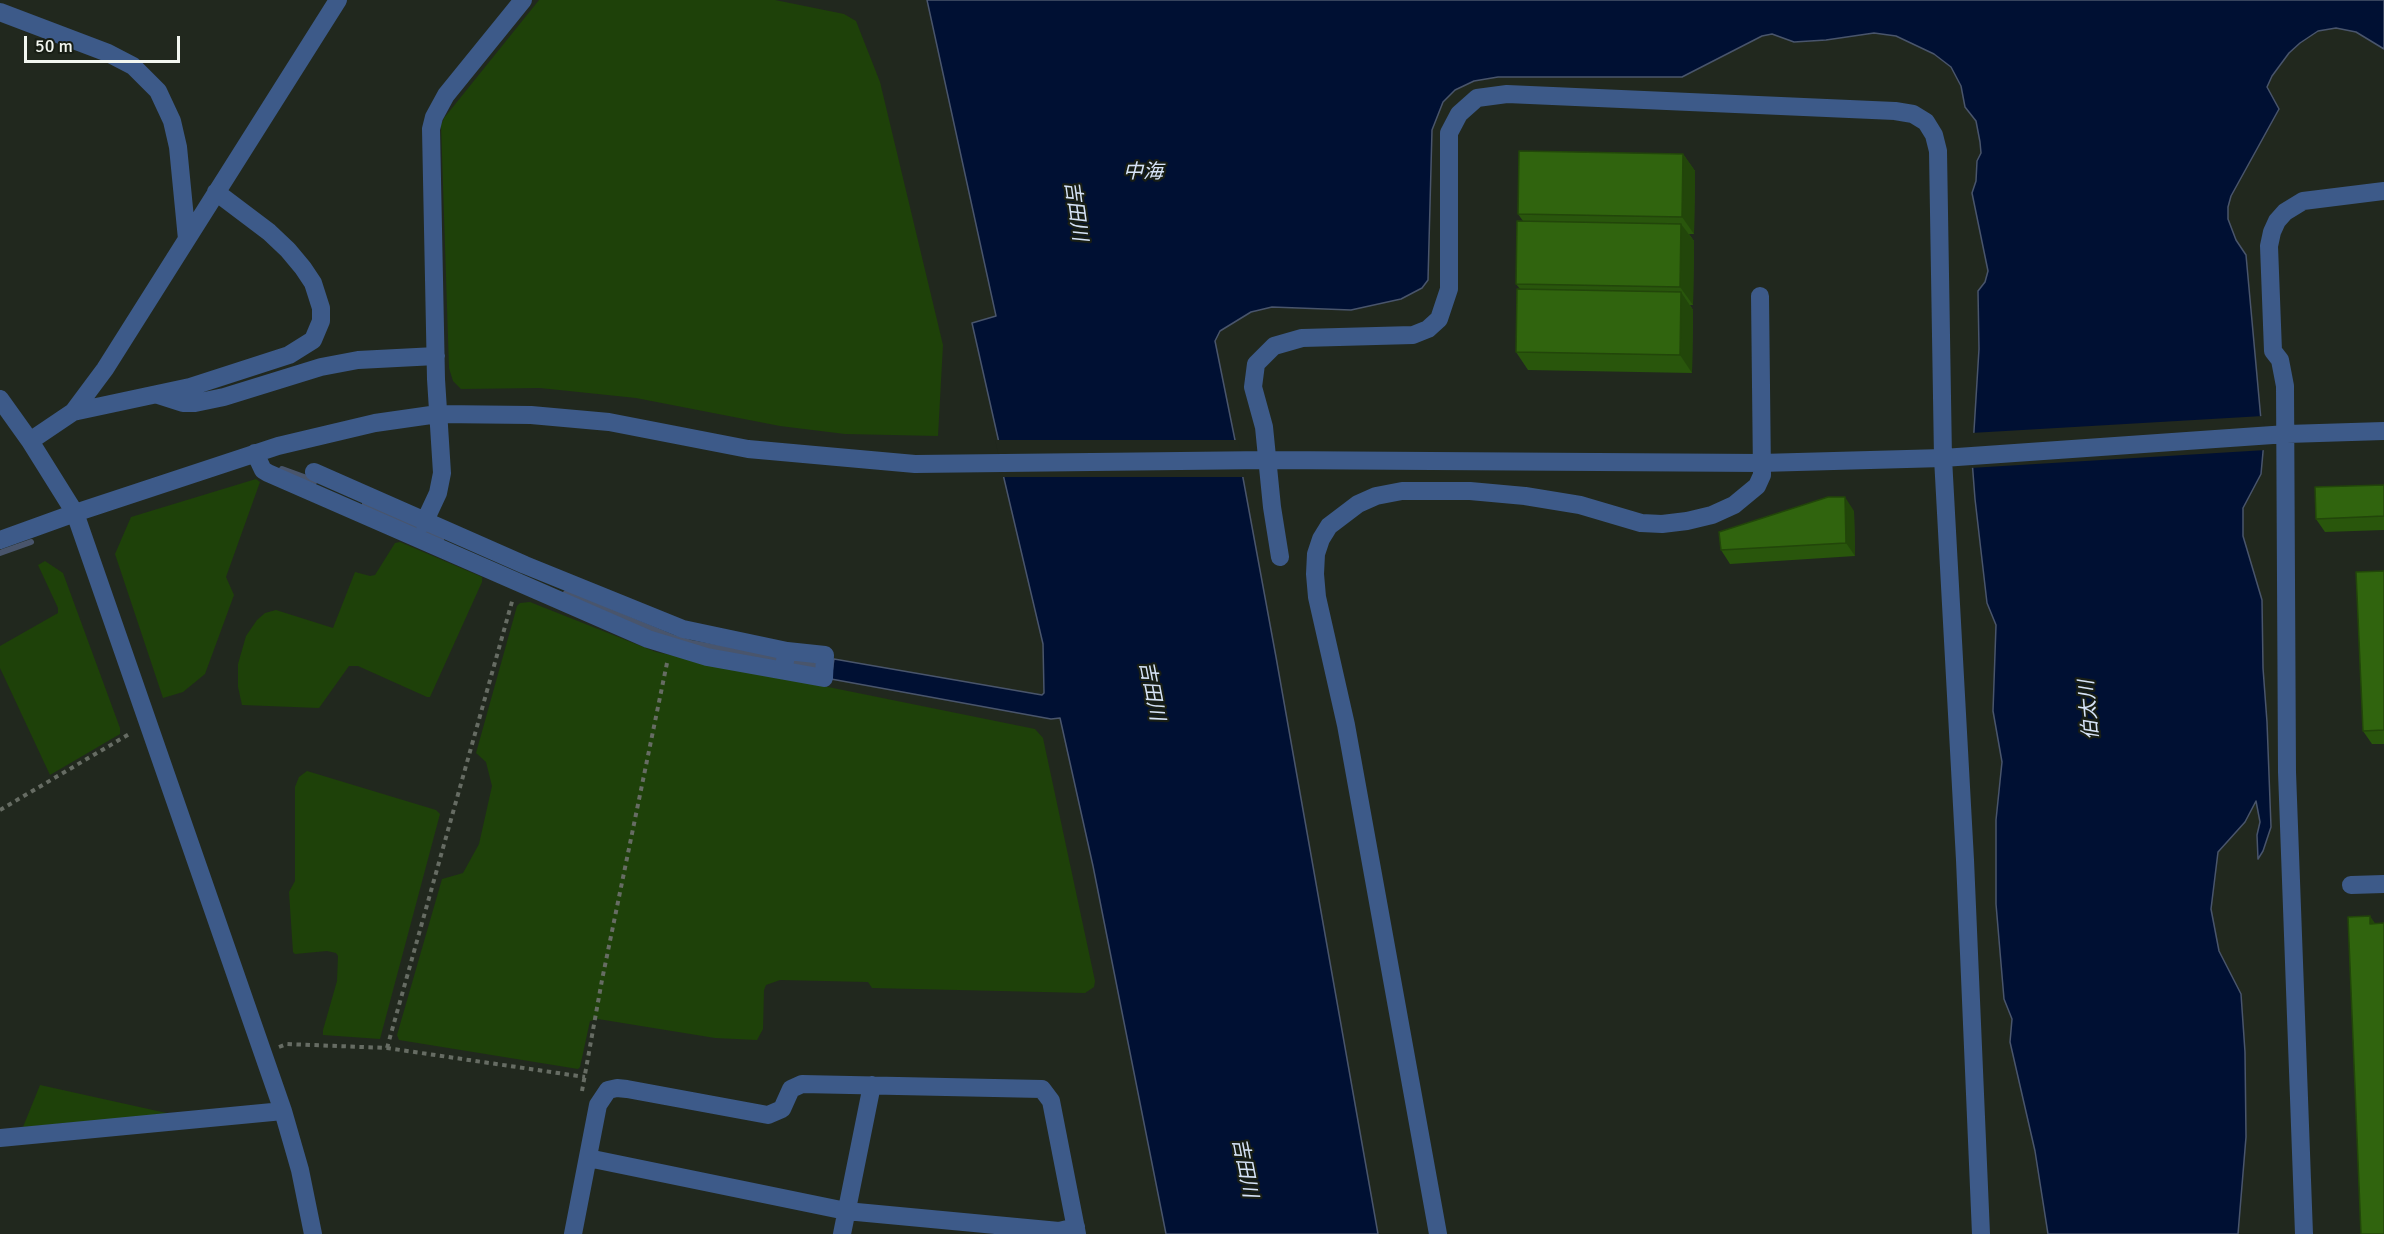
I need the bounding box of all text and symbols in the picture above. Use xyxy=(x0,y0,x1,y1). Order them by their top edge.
scale bar xyxy=(27,24,183,62)
text: 50 m xyxy=(35,35,73,57)
water label: 中海 xyxy=(1123,161,1163,185)
water label: 吉田川 xyxy=(1059,180,1091,242)
water label: 吉田川 xyxy=(1133,659,1169,723)
water label: 伯太川 xyxy=(2075,679,2105,741)
water label: 吉田川 xyxy=(1226,1136,1262,1200)

